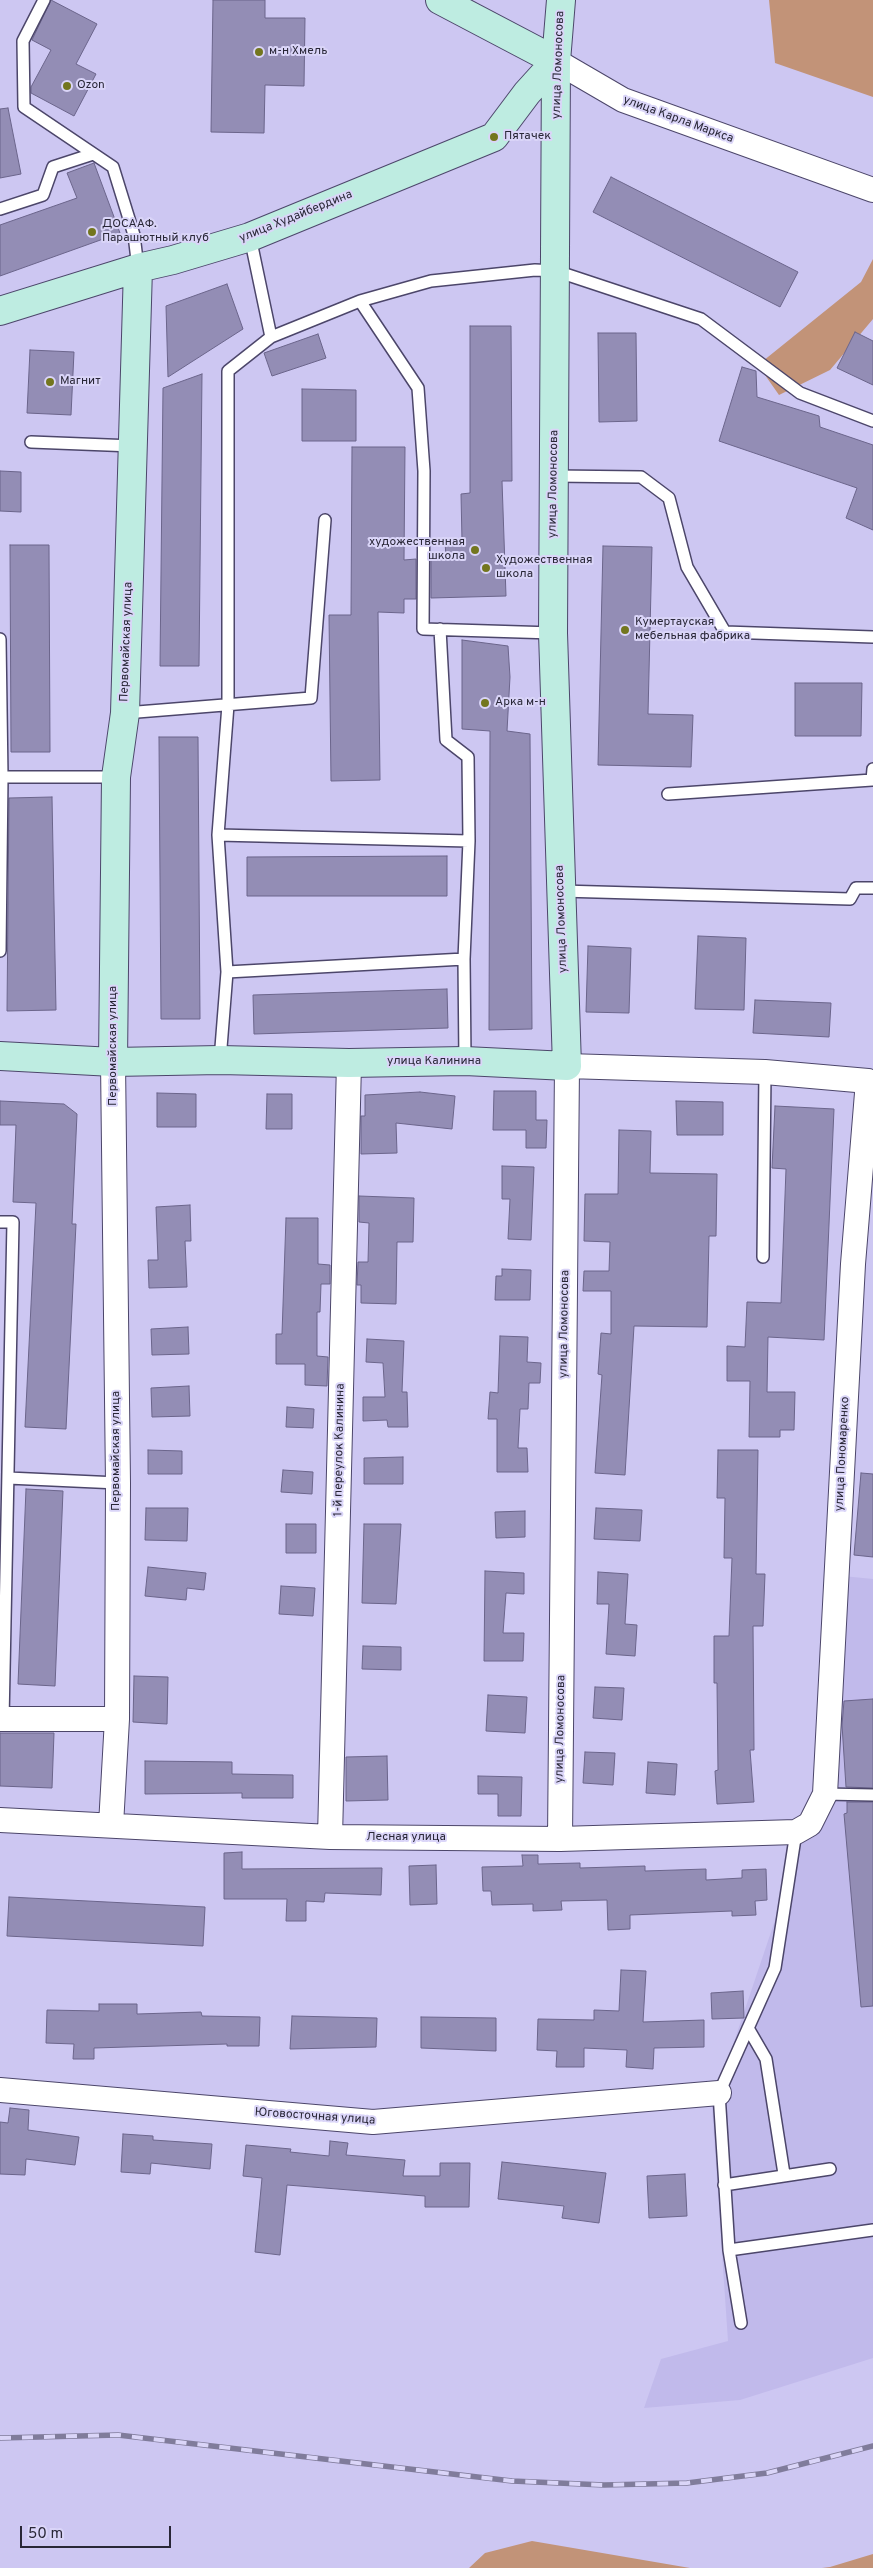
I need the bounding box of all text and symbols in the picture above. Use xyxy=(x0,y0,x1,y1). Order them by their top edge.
street label: улица Ломоносова xyxy=(550,11,568,119)
place label: м-н Хмель xyxy=(269,45,327,59)
marker: м-н Хмель xyxy=(253,46,265,58)
place label: Ozon xyxy=(77,79,105,93)
marker: Ozon xyxy=(61,80,73,92)
street label: улица Карла Маркса xyxy=(621,93,735,147)
place label: Пятачек xyxy=(504,130,551,144)
marker: Пятачек xyxy=(488,131,500,143)
street label: улица Худайбердина xyxy=(237,188,355,246)
place label: ДОСААФ. Парашютный клуб xyxy=(102,218,209,246)
marker: ДОСААФ. Парашютный клуб xyxy=(86,226,98,238)
place label: Магнит xyxy=(60,375,101,389)
marker: Магнит xyxy=(44,376,56,388)
street label: улица Ломоносова xyxy=(546,430,562,538)
place label: художественная школа xyxy=(369,536,465,564)
marker: художественная школа xyxy=(469,544,481,556)
place label: Художественная школа xyxy=(496,554,593,582)
marker: Художественная школа xyxy=(480,562,492,574)
street label: Первомайская улица xyxy=(118,582,136,702)
place label: Кумертауская мебельная фабрика xyxy=(635,616,750,644)
marker: Кумертауская мебельная фабрика xyxy=(619,624,631,636)
place label: Арка м-н xyxy=(495,696,546,710)
marker: Арка м-н xyxy=(479,697,491,709)
street label: улица Ломоносова xyxy=(553,865,571,973)
street label: Первомайская улица xyxy=(107,986,121,1106)
street label: улица Калинина xyxy=(387,1055,481,1069)
street label: улица Ломоносова xyxy=(557,1270,573,1378)
street label: 1-й переулок Калинина xyxy=(332,1383,348,1517)
street label: Первомайская улица xyxy=(110,1391,124,1511)
street label: улица Пономаренко xyxy=(833,1396,853,1512)
street label: улица Ломоносова xyxy=(553,1675,569,1783)
street label: Лесная улица xyxy=(366,1831,446,1845)
street label: Юговосточная улица xyxy=(254,2106,376,2128)
scale bar xyxy=(22,2516,174,2548)
text: 50 m xyxy=(28,2525,63,2544)

